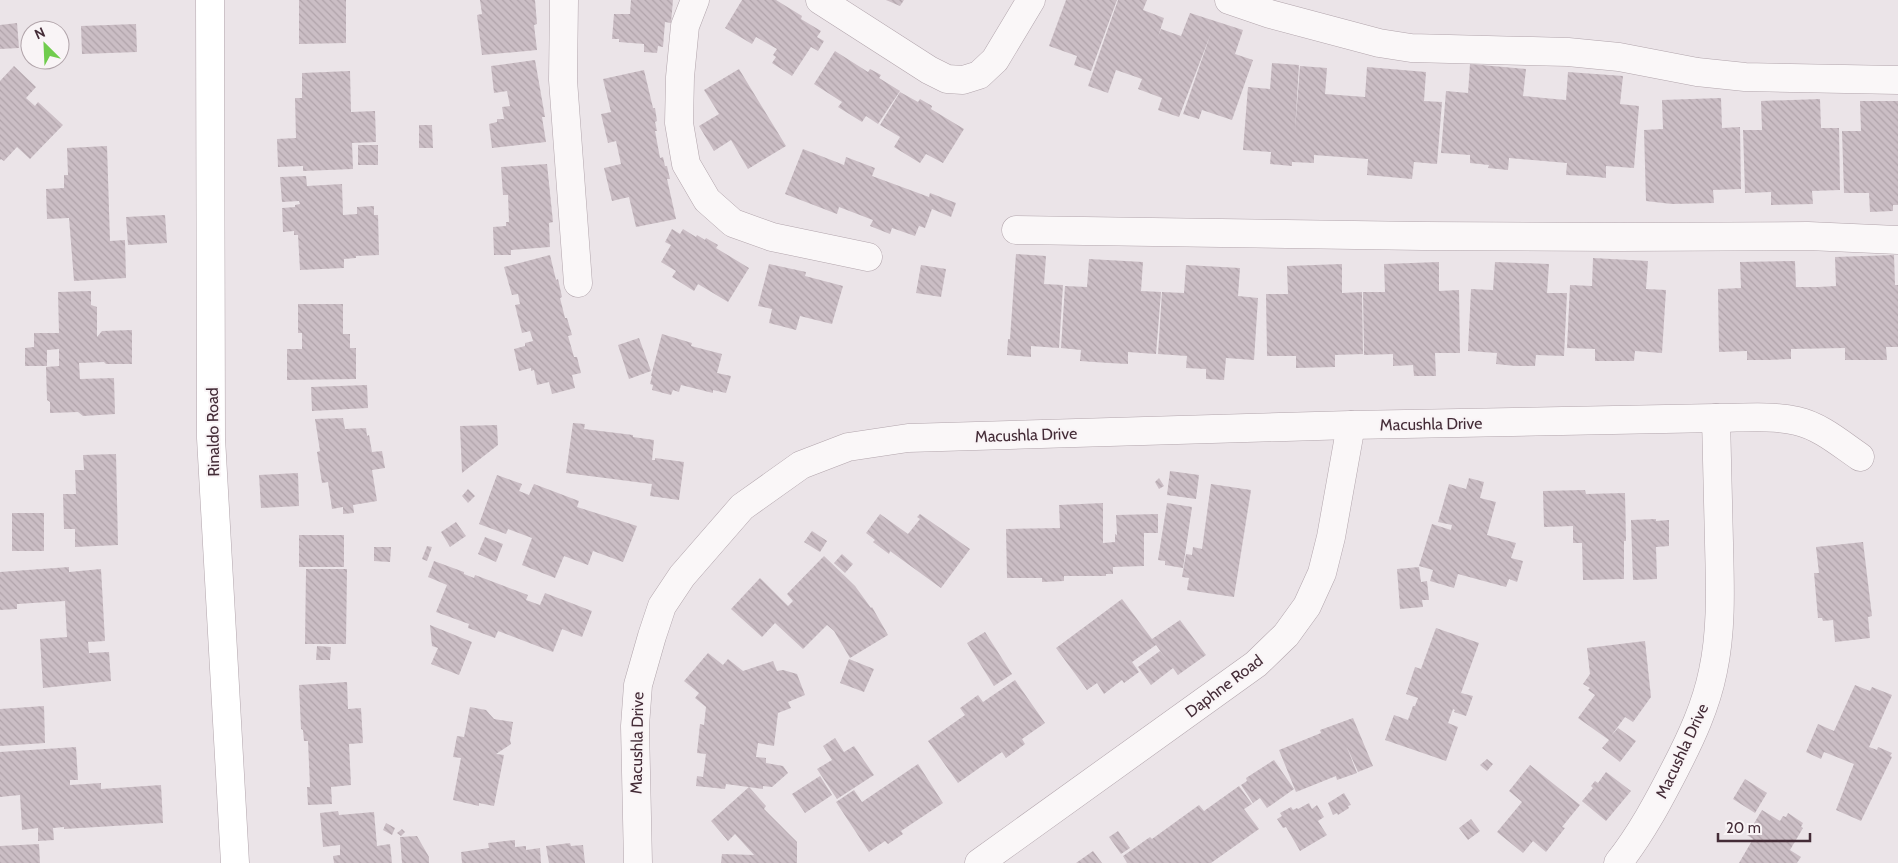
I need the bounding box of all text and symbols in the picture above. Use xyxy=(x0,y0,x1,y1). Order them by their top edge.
north arrow xyxy=(20,20,70,70)
text: N xyxy=(32,23,48,43)
street label: Rinaldo Road xyxy=(203,387,223,477)
street label: Macushla Drive xyxy=(1380,414,1482,434)
street label: Macushla Drive xyxy=(974,424,1078,446)
street label: Daphne Road xyxy=(1181,651,1267,721)
street label: Macushla Drive xyxy=(627,692,647,794)
street label: Macushla Drive xyxy=(1652,701,1712,801)
scale bar xyxy=(1718,810,1810,842)
text: 20 m xyxy=(1726,819,1761,837)

